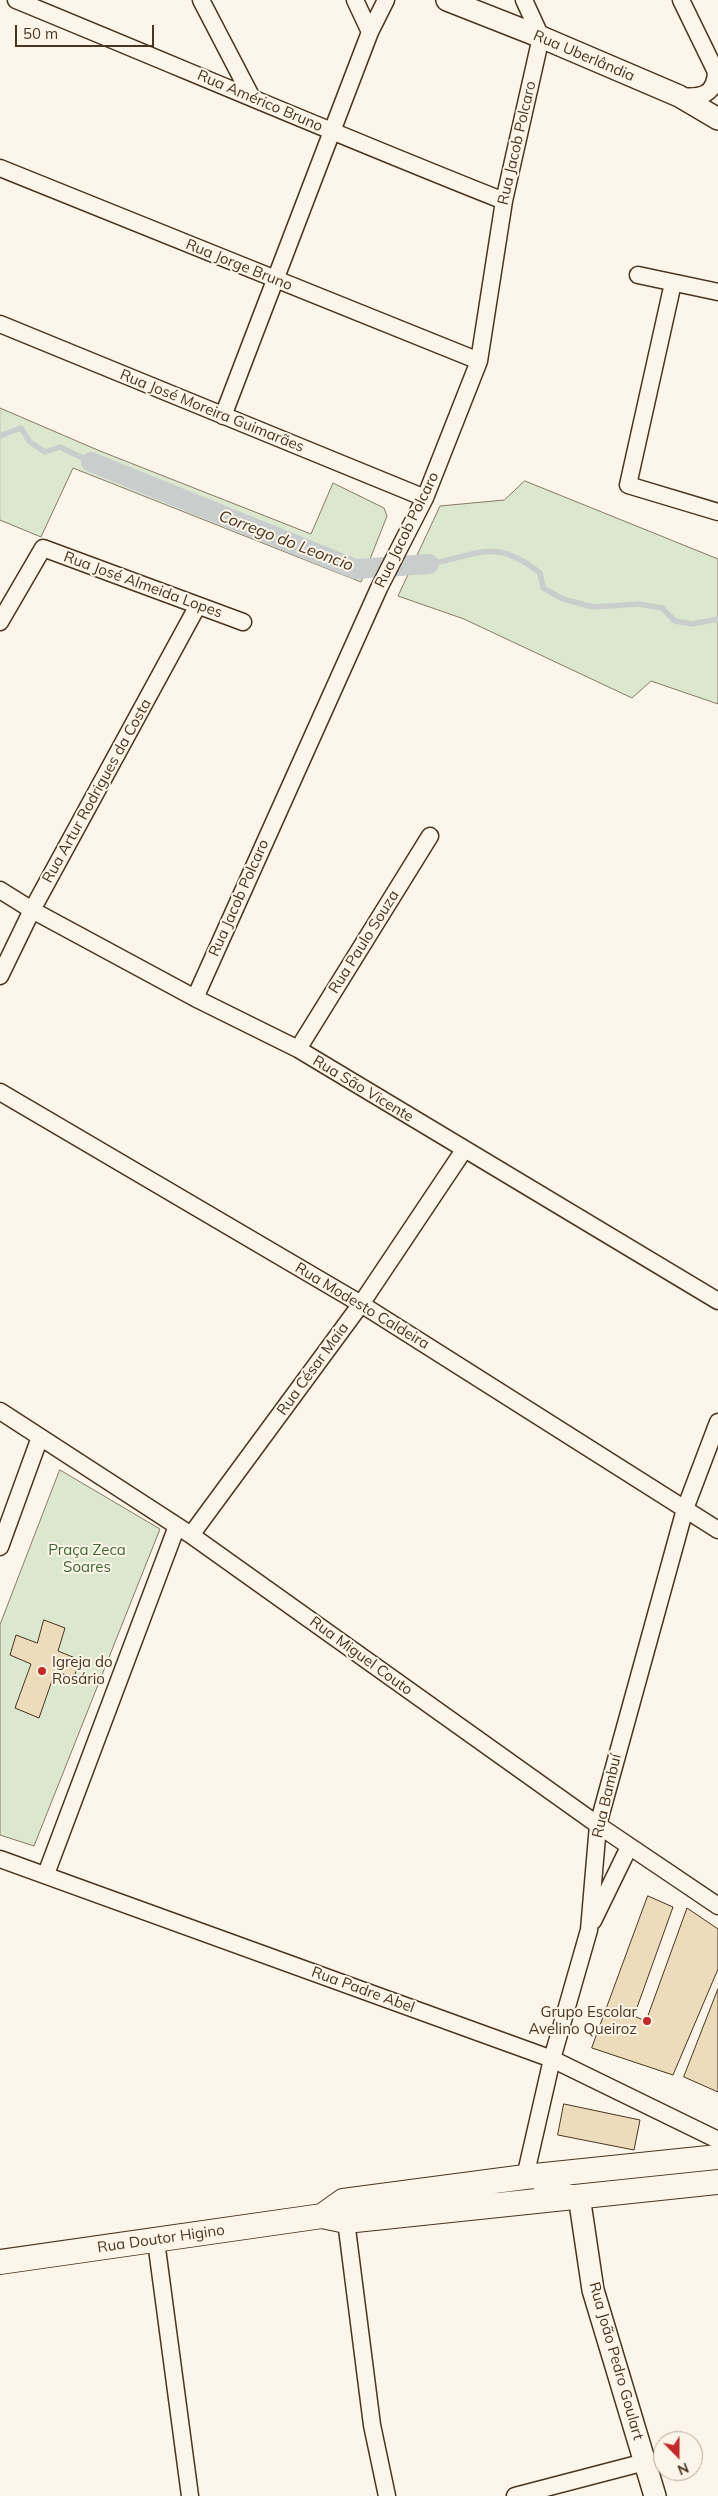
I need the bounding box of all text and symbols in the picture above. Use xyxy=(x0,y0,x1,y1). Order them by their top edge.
scale bar xyxy=(18,15,156,47)
text: 50 m xyxy=(23,24,58,43)
street label: Rua Uberlândia xyxy=(531,27,637,85)
street label: Rua Américo Bruno xyxy=(194,66,326,136)
street label: Rua Jacob Polcaro xyxy=(494,79,540,207)
street label: Rua Jorge Bruno xyxy=(183,235,295,295)
street label: Rua José Moreira Guimarães xyxy=(117,366,307,456)
street label: Rua Jacob Polcaro xyxy=(371,469,443,591)
water label: Corrego do Leoncio xyxy=(216,507,356,575)
street label: Rua José Almeida Lopes xyxy=(61,548,225,622)
street label: Rua Artur Rodrigues da Costa xyxy=(39,696,155,886)
street label: Rua Jacob Polcaro xyxy=(205,837,273,959)
street label: Rua Paulo Souza xyxy=(325,887,403,997)
street label: Rua São Vicente xyxy=(309,1052,417,1126)
street label: Rua Modesto Caldeira xyxy=(292,1259,432,1353)
street label: Rua César Maia xyxy=(273,1319,353,1419)
park label: Praça Zeca Soares xyxy=(48,1541,126,1576)
street label: Rua Miguel Couto xyxy=(306,1613,416,1699)
place label: Igreja do Rosário xyxy=(52,1653,112,1688)
marker: Igreja do Rosário xyxy=(36,1665,48,1677)
street label: Rua Bambuí xyxy=(589,1752,625,1840)
street label: Rua Padre Abel xyxy=(309,1963,417,2017)
place label: Grupo Escolar Avelino Queiroz xyxy=(528,2003,637,2038)
marker: Grupo Escolar Avelino Queiroz xyxy=(641,2015,653,2027)
street label: Rua Doutor Higino xyxy=(96,2221,226,2257)
street label: Rua João Pedro Goulart xyxy=(585,2280,647,2442)
north arrow xyxy=(653,2431,703,2481)
text: N xyxy=(675,2459,692,2479)

